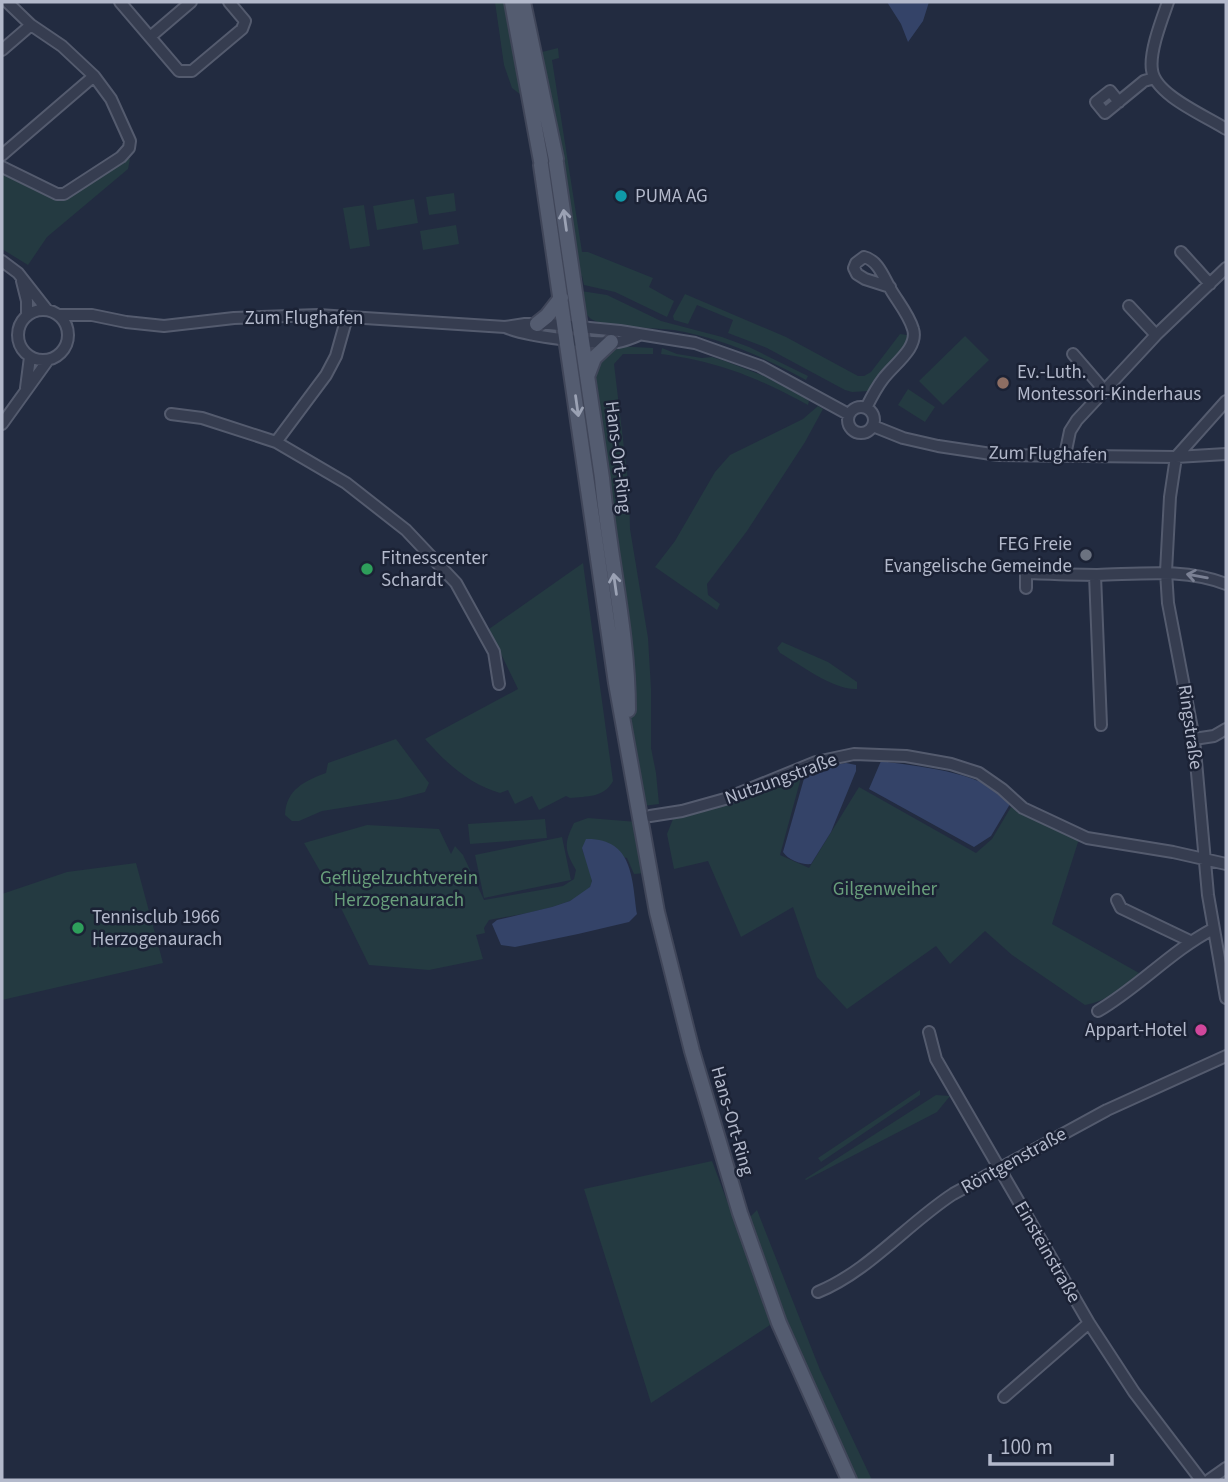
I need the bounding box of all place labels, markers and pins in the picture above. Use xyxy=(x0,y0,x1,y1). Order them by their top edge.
place label: PUMA AG xyxy=(635,183,708,210)
marker: PUMA AG xyxy=(613,188,629,204)
place label: Ev.-Luth. Montessori-Kinderhaus xyxy=(1017,359,1201,408)
marker: Ev.-Luth. Montessori-Kinderhaus xyxy=(995,375,1011,391)
place label: FEG Freie Evangelische Gemeinde xyxy=(884,531,1072,580)
place label: Fitnesscenter Schardt xyxy=(381,545,488,594)
marker: FEG Freie Evangelische Gemeinde xyxy=(1078,547,1094,563)
marker: Fitnesscenter Schardt xyxy=(359,561,375,577)
place label: Tennisclub 1966 Herzogenaurach xyxy=(92,904,222,953)
marker: Tennisclub 1966 Herzogenaurach xyxy=(70,920,86,936)
place label: Appart-Hotel xyxy=(1085,1017,1187,1044)
marker: Appart-Hotel xyxy=(1193,1022,1209,1038)

